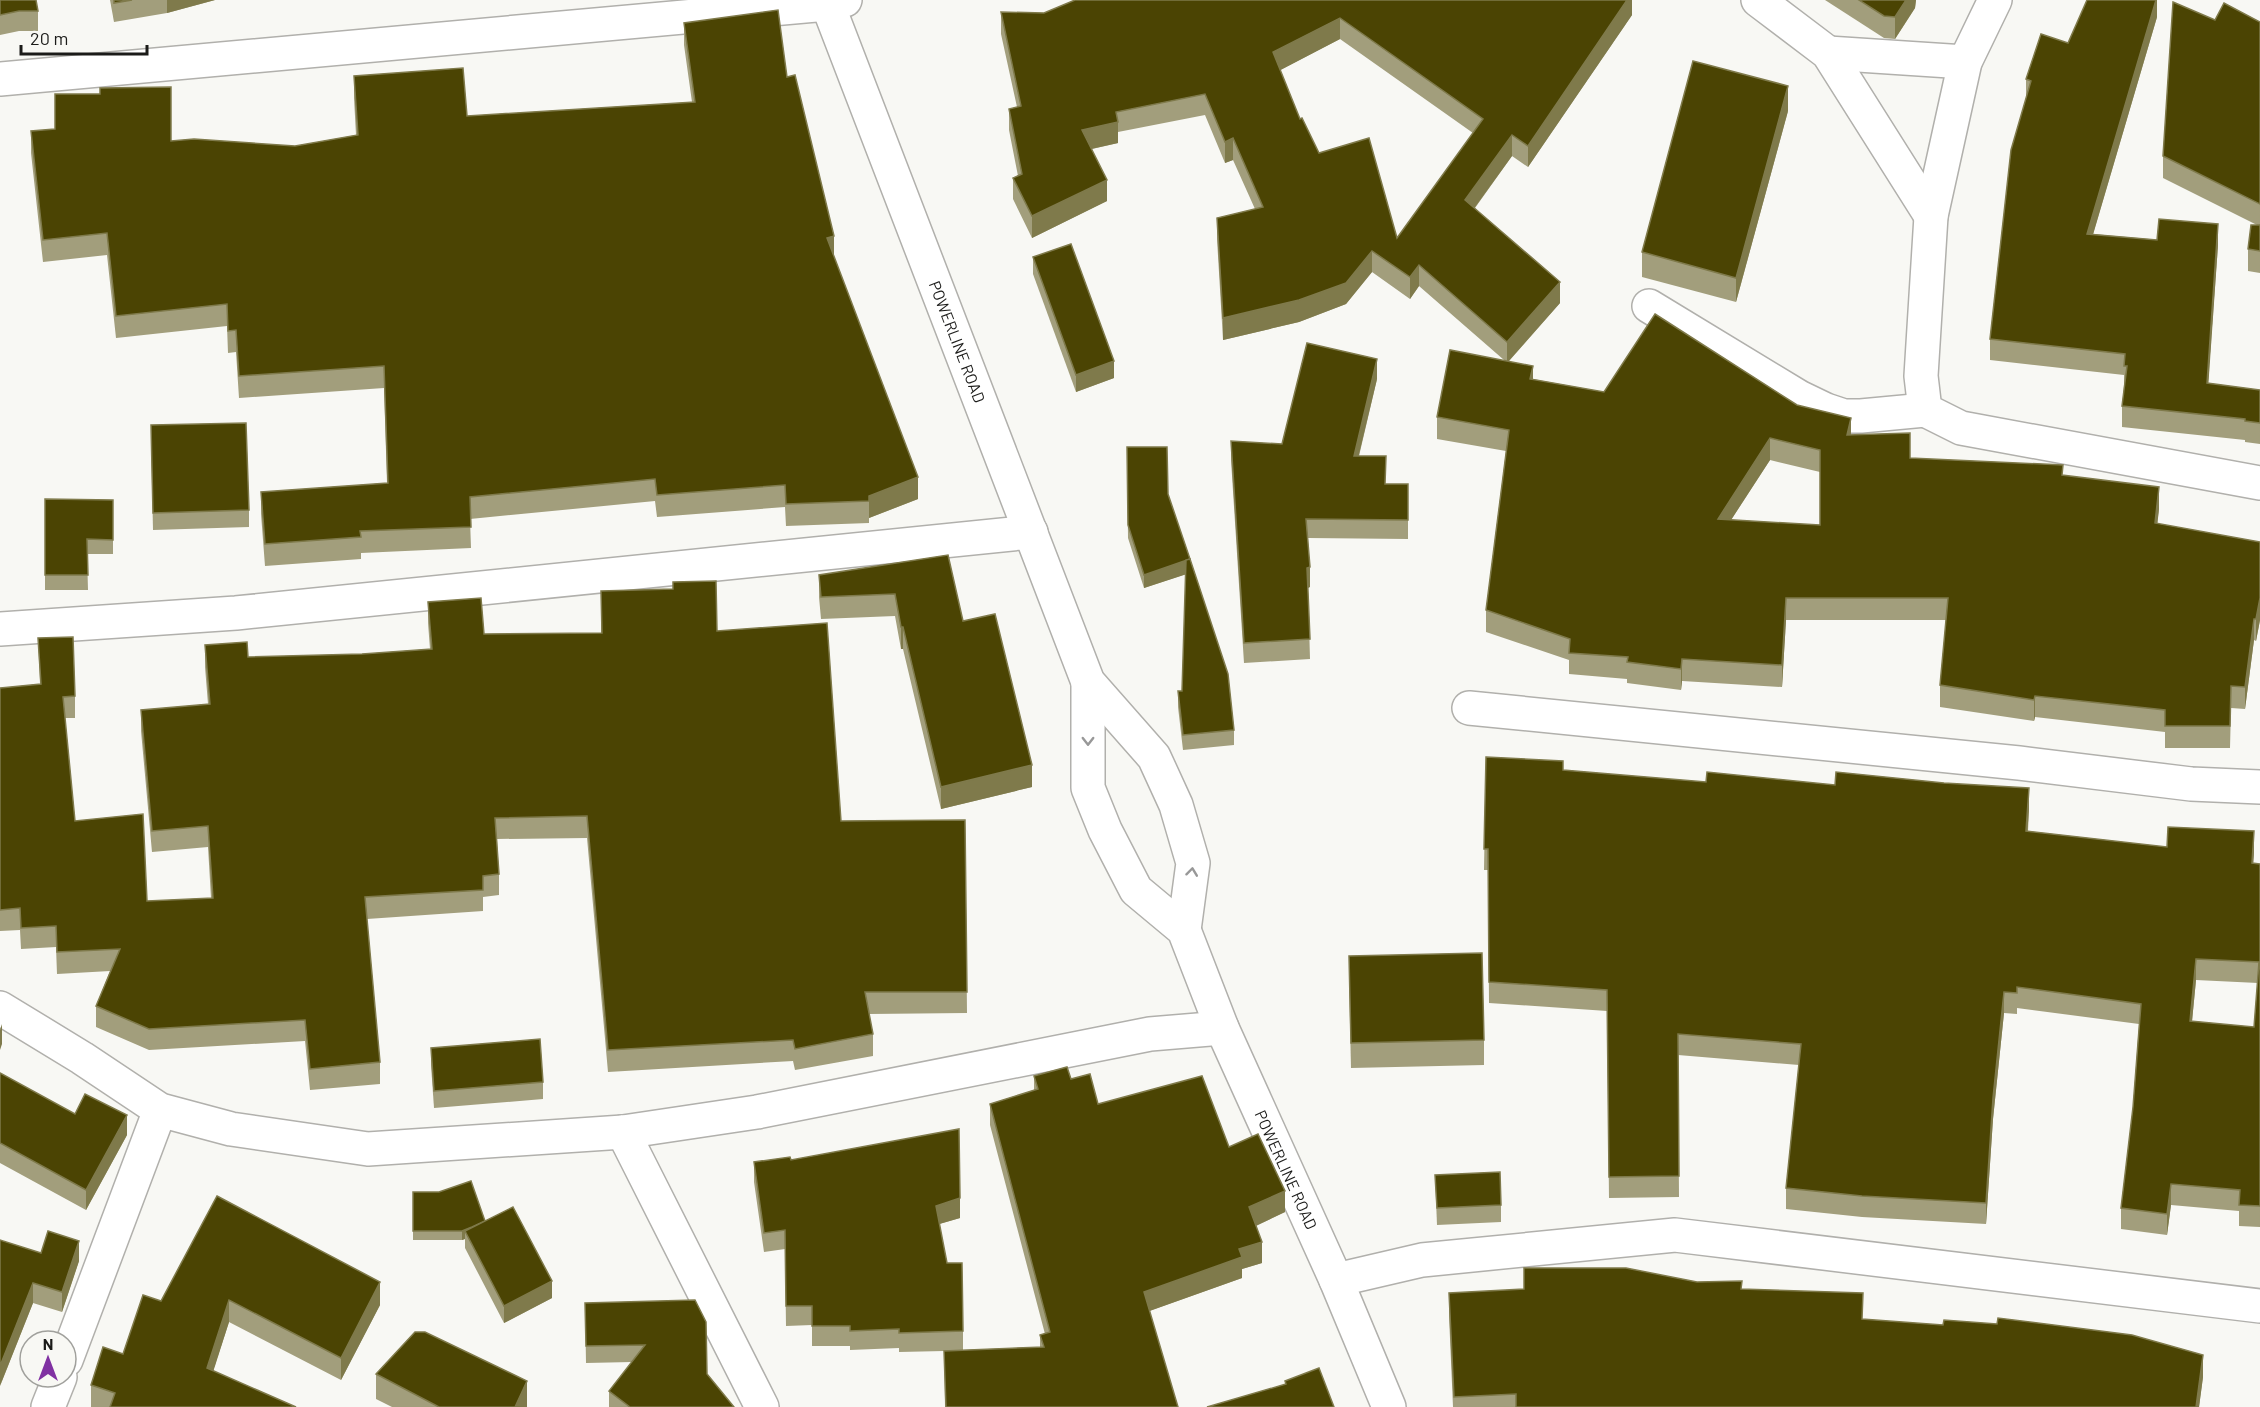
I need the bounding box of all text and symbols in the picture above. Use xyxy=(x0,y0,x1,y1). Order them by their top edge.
scale bar xyxy=(21,18,147,56)
text: 20 m xyxy=(30,27,68,49)
street label: POWERLINE ROAD xyxy=(926,278,990,405)
one-way arrow xyxy=(1082,736,1094,745)
one-way arrow xyxy=(1185,868,1198,877)
street label: POWERLINE ROAD xyxy=(1251,1107,1322,1232)
north arrow xyxy=(18,1329,78,1389)
text: N xyxy=(43,1334,53,1353)

